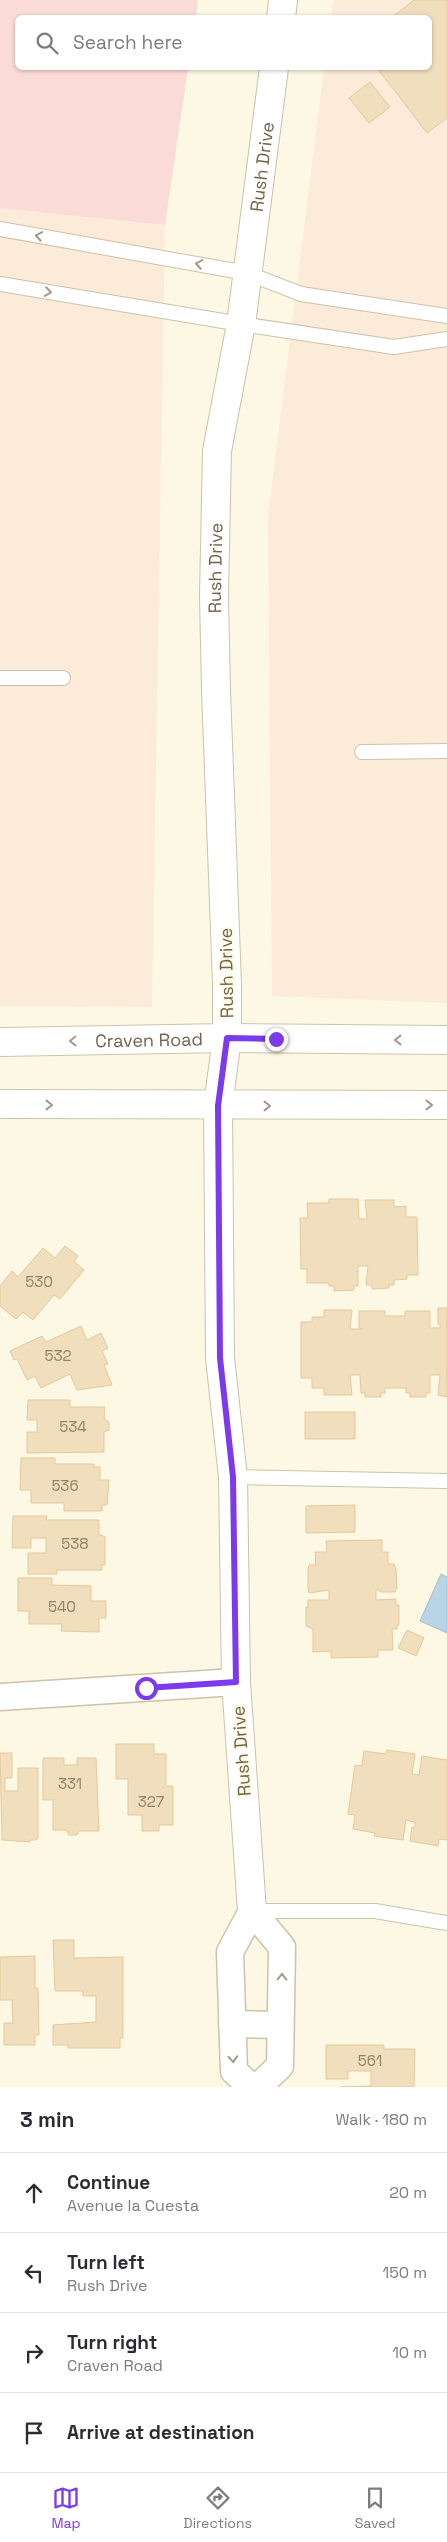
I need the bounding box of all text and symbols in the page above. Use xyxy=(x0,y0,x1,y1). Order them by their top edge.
search box xyxy=(15,15,432,70)
icon: search xyxy=(33,29,61,57)
text: Search here xyxy=(73,30,183,55)
street label: Rush Drive xyxy=(244,120,278,213)
one-way arrow xyxy=(35,232,44,242)
one-way arrow xyxy=(195,260,204,270)
one-way arrow xyxy=(44,286,52,297)
street label: Rush Drive xyxy=(202,523,227,614)
street label: Rush Drive xyxy=(214,927,238,1019)
street label: Craven Road xyxy=(95,1027,203,1052)
route end xyxy=(265,1028,288,1051)
one-way arrow xyxy=(394,1034,402,1045)
one-way arrow xyxy=(69,1035,77,1046)
one-way arrow xyxy=(45,1100,53,1110)
one-way arrow xyxy=(426,1100,433,1110)
one-way arrow xyxy=(263,1101,271,1111)
house number: 530 xyxy=(25,1272,53,1291)
house number: 532 xyxy=(44,1346,72,1365)
house number: 534 xyxy=(59,1417,87,1436)
house number: 536 xyxy=(51,1476,79,1495)
house number: 538 xyxy=(61,1534,89,1553)
house number: 540 xyxy=(48,1597,76,1616)
route start xyxy=(135,1677,158,1700)
street label: Rush Drive xyxy=(226,1705,256,1797)
house number: 331 xyxy=(58,1774,82,1793)
house number: 327 xyxy=(138,1792,164,1811)
one-way arrow xyxy=(276,1972,287,1980)
house number: 561 xyxy=(358,2051,382,2070)
one-way arrow xyxy=(228,2055,239,2063)
text: 3 min xyxy=(20,2106,75,2133)
text: Walk · 180 m xyxy=(335,2109,427,2130)
text: Continue xyxy=(67,2170,150,2195)
icon: ahead xyxy=(20,2179,48,2207)
text: 20 m xyxy=(389,2182,427,2203)
text: Avenue la Cuesta xyxy=(67,2195,199,2216)
text: Turn left xyxy=(67,2250,145,2275)
icon: left xyxy=(20,2259,48,2287)
text: 150 m xyxy=(383,2262,427,2283)
text: Rush Drive xyxy=(67,2275,148,2296)
text: Turn right xyxy=(67,2330,157,2355)
icon: right xyxy=(20,2339,48,2367)
text: 10 m xyxy=(392,2342,427,2363)
text: Craven Road xyxy=(67,2355,163,2376)
icon: arrive xyxy=(20,2419,48,2447)
text: Arrive at destination xyxy=(67,2420,255,2445)
tab: Map xyxy=(51,2484,81,2532)
tab: Directions xyxy=(183,2484,252,2532)
tab: Saved xyxy=(355,2484,396,2532)

